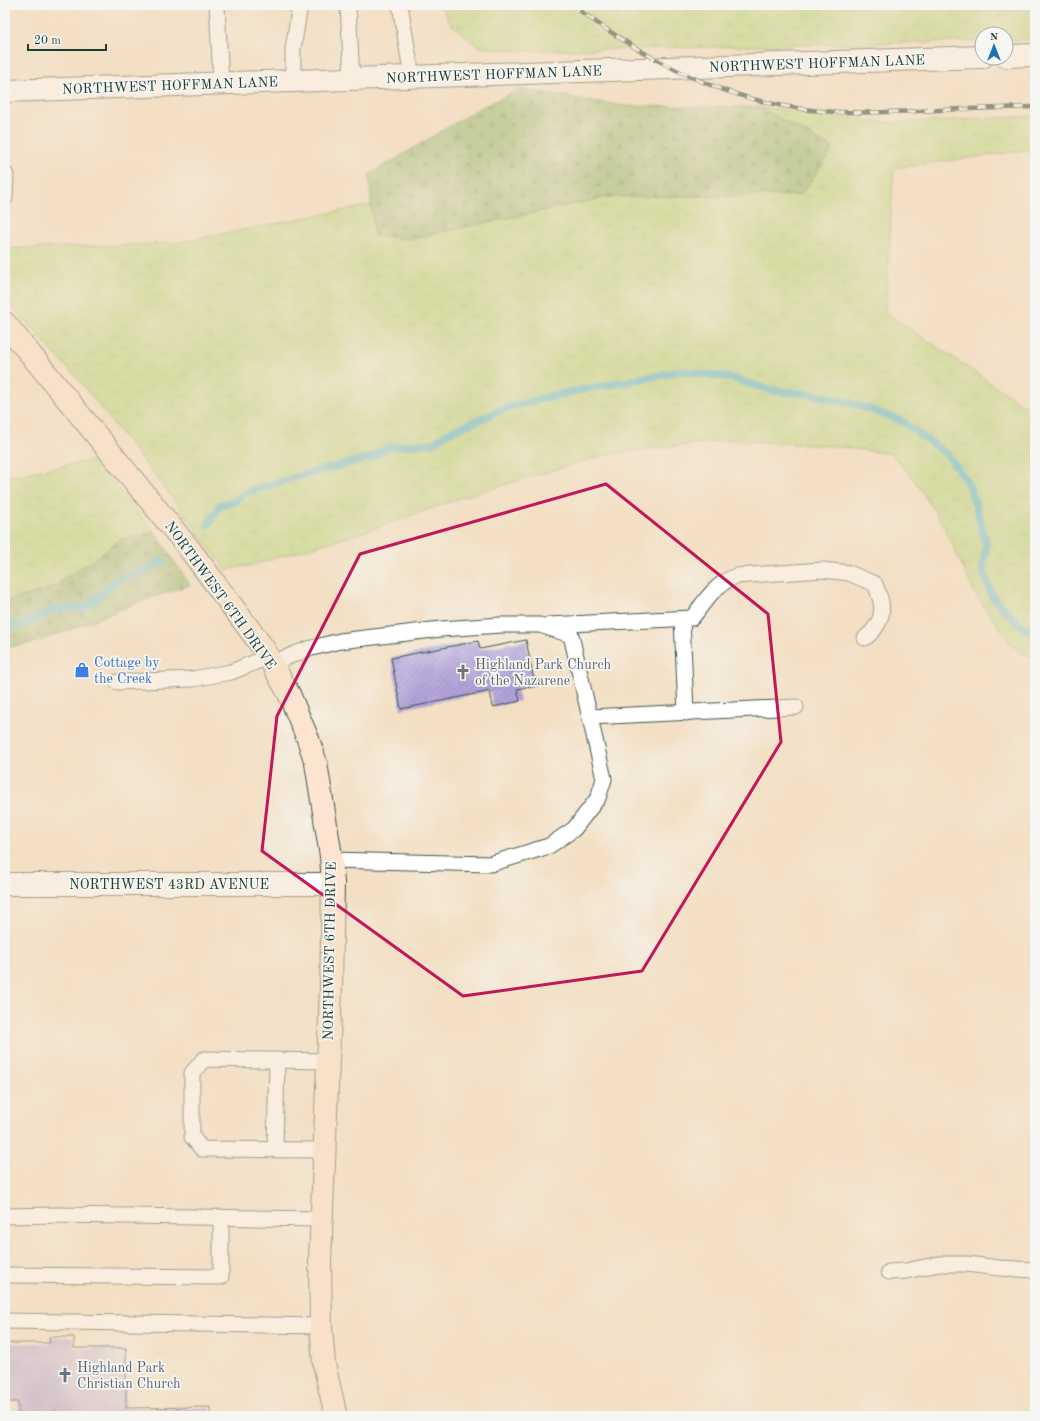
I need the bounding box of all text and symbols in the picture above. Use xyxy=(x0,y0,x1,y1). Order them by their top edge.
scale bar xyxy=(28,26,106,52)
north arrow xyxy=(974,26,1014,66)
text: N xyxy=(990,32,999,43)
text: 20 m xyxy=(34,35,61,47)
street label: NORTHWEST HOFFMAN LANE xyxy=(709,53,925,75)
street label: NORTHWEST HOFFMAN LANE xyxy=(386,64,602,86)
street label: NORTHWEST HOFFMAN LANE xyxy=(62,75,278,97)
street label: NORTHWEST 6TH DRIVE xyxy=(162,519,278,672)
place label: Cottage by the Creek xyxy=(94,656,160,686)
place label: Highland Park Church of the Nazarene xyxy=(475,658,612,688)
shop icon: Cottage by the Creek xyxy=(73,661,91,679)
church icon: Highland Park Church of the Nazarene xyxy=(454,663,472,681)
street label: NORTHWEST 6TH DRIVE xyxy=(321,861,339,1041)
street label: NORTHWEST 43RD AVENUE xyxy=(69,878,269,892)
place label: Highland Park Christian Church xyxy=(77,1361,181,1391)
church icon: Highland Park Christian Church xyxy=(56,1366,74,1384)

